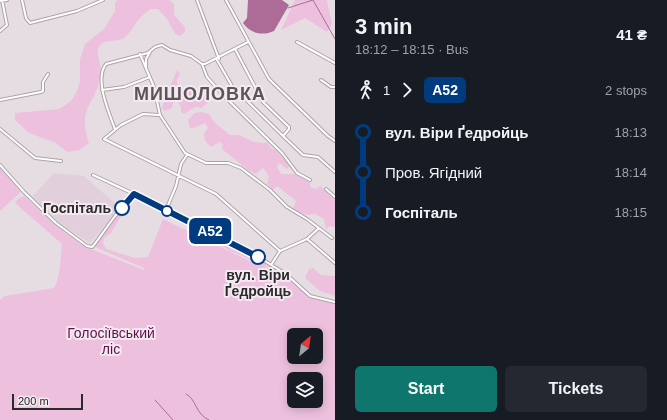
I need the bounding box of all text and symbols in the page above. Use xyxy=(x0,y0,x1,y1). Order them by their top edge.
text: 3 min xyxy=(355,14,412,39)
text: 41 ₴ xyxy=(616,26,647,43)
text: 18:12 – 18:15 · Bus xyxy=(355,42,468,57)
icon: walk xyxy=(355,79,377,101)
icon: forward xyxy=(396,79,418,101)
text: А52 xyxy=(432,82,458,98)
text: 1 xyxy=(383,83,390,98)
text: 2 stops xyxy=(605,83,647,98)
district label: МИШОЛОВКА xyxy=(134,84,266,104)
text: вул. Віри Ґедройць xyxy=(385,124,529,141)
text: 18:13 xyxy=(614,125,647,140)
text: Пров. Ягідний xyxy=(385,164,482,181)
text: 18:14 xyxy=(614,165,647,180)
place label: Госпіталь xyxy=(43,200,111,216)
marker: Госпіталь xyxy=(114,200,130,216)
text: Госпіталь xyxy=(385,204,458,221)
unlabelled marker xyxy=(161,205,173,217)
text: 18:15 xyxy=(614,205,647,220)
line badge: А52 xyxy=(187,218,233,244)
text: А52 xyxy=(197,223,223,239)
marker: вул. Віри Ґедройць xyxy=(250,249,266,265)
place label: вул. Віри Ґедройць xyxy=(225,267,292,299)
park label: Голосіївський ліс xyxy=(67,325,155,357)
north arrow xyxy=(287,328,323,364)
map controls xyxy=(287,328,323,408)
button: Start xyxy=(355,366,497,412)
button: Tickets xyxy=(505,366,647,412)
button: layers xyxy=(287,372,323,408)
scale bar xyxy=(12,392,83,411)
text: 200 m xyxy=(18,395,49,407)

